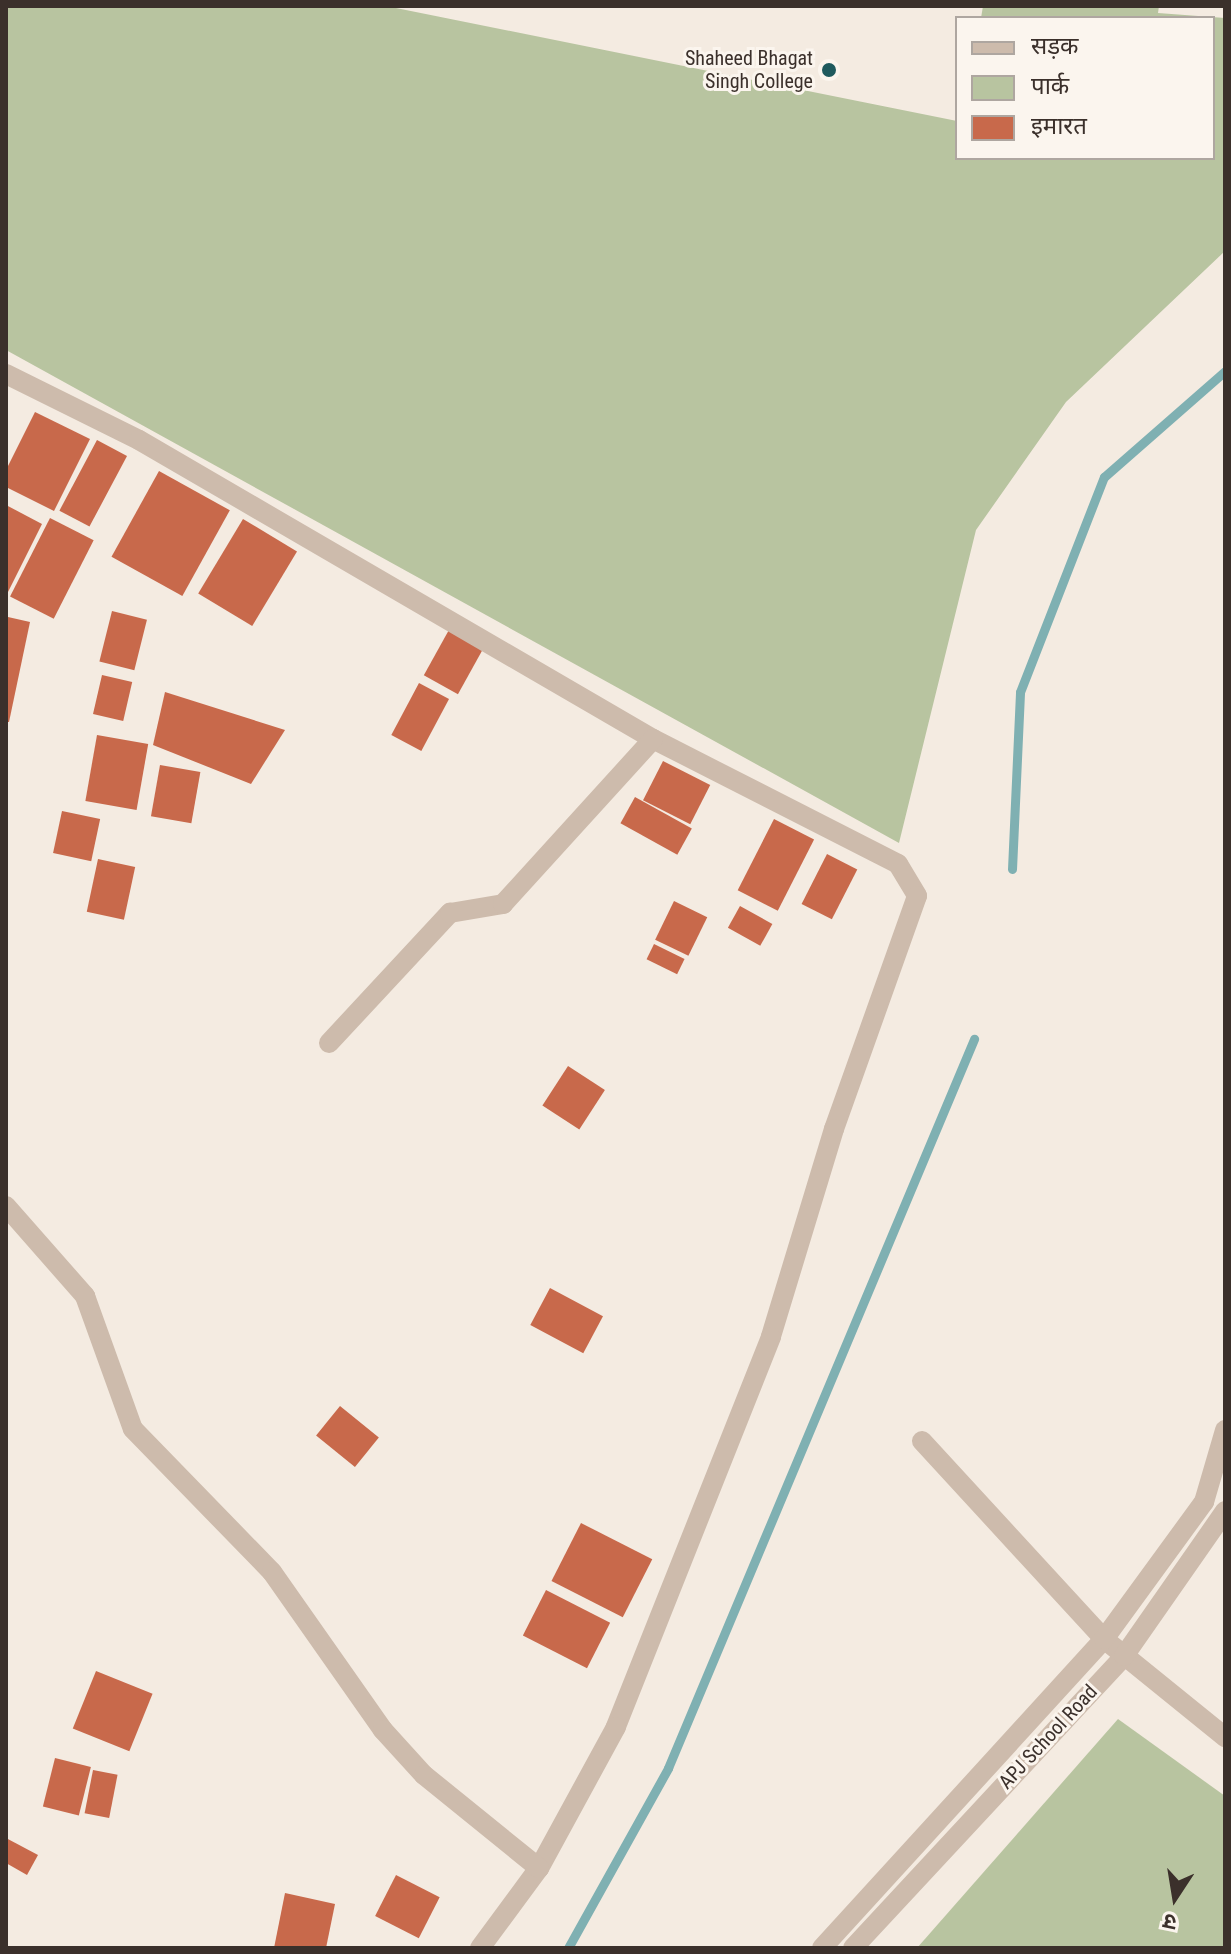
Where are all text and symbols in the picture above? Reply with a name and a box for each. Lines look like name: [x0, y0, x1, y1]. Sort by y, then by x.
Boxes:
legend: [955, 16, 1215, 160]
text: सड़क: [1031, 32, 1079, 60]
place label: Shaheed Bhagat Singh College: [685, 46, 813, 93]
marker: Shaheed Bhagat Singh College: [820, 61, 838, 79]
text: पार्क: [1031, 72, 1069, 100]
text: इमारत: [1031, 112, 1087, 140]
street label: APJ School Road: [994, 1680, 1102, 1794]
north arrow: [1135, 1858, 1215, 1938]
text: उ: [1161, 1908, 1179, 1936]

